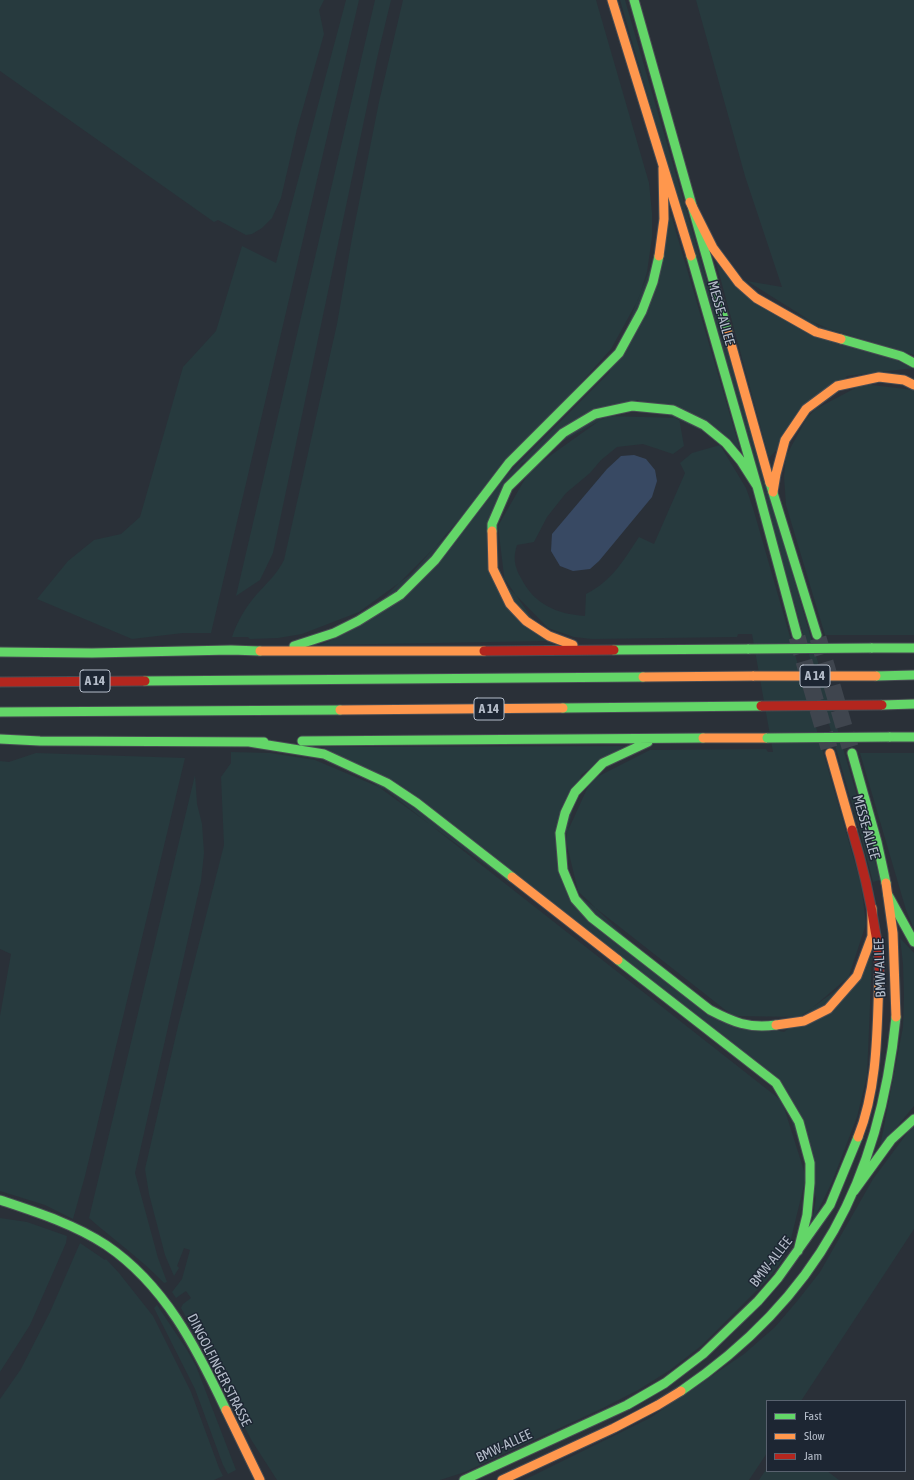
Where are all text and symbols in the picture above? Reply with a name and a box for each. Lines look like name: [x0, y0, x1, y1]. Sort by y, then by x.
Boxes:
street label: MESSE-ALLEE: [704, 279, 738, 347]
road number: A 14: [800, 665, 830, 687]
road number: A 14: [80, 670, 110, 692]
road number: A 14: [474, 698, 504, 720]
street label: MESSE-ALLEE: [849, 793, 883, 861]
street label: BMW-ALLEE: [871, 938, 889, 998]
street label: BMW-ALLEE: [746, 1234, 796, 1290]
street label: DINGOLFINGER STRASSE: [183, 1311, 255, 1429]
legend: [766, 1400, 906, 1472]
text: Fast: [804, 1409, 822, 1423]
street label: BMW-ALLEE: [474, 1426, 534, 1466]
text: Slow: [804, 1429, 825, 1443]
text: Jam: [804, 1449, 822, 1463]

